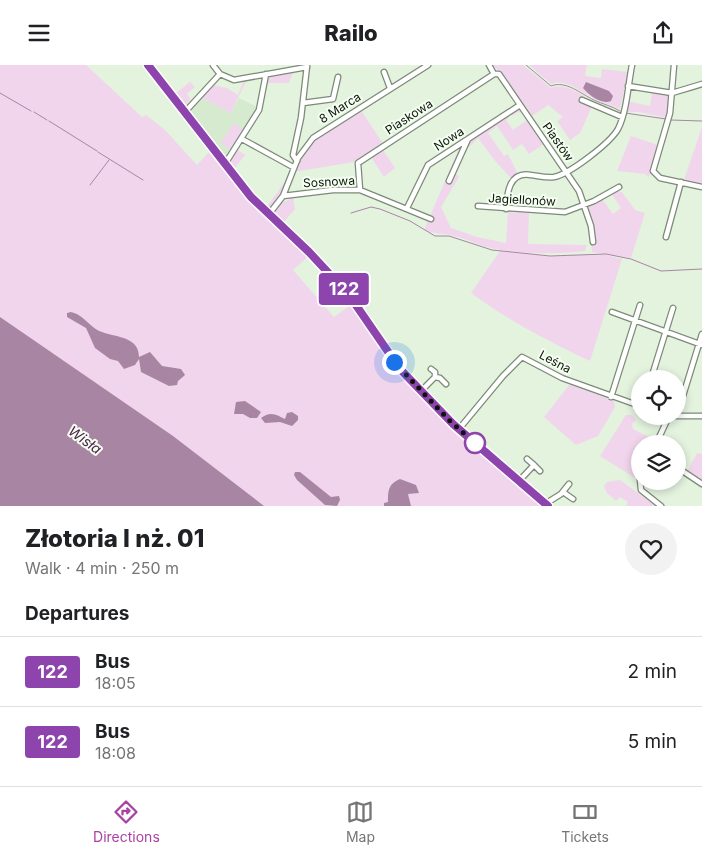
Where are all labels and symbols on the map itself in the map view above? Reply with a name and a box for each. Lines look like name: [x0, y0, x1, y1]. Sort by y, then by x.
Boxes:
street label: 8 Marca: [316, 89, 363, 126]
street label: Piaskowa: [382, 96, 435, 137]
street label: Piastów: [540, 119, 577, 164]
street label: Nowa: [431, 123, 466, 154]
street label: Sosnowa: [303, 173, 355, 190]
street label: Jagiellonów: [488, 190, 556, 209]
line badge: 122: [315, 273, 373, 305]
street label: Leśna: [537, 347, 574, 376]
your location: [382, 350, 407, 375]
water label: Wisła: [66, 422, 105, 457]
unlabelled marker: [464, 432, 486, 454]

